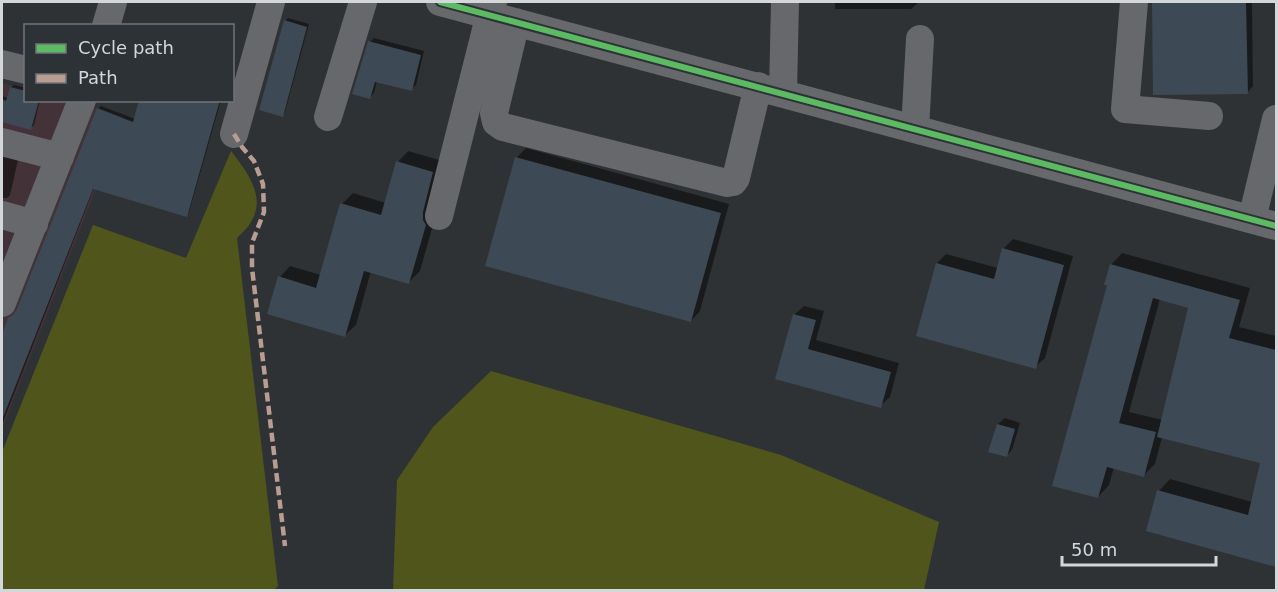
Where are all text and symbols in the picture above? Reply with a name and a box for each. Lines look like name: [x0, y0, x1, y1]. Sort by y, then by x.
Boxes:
legend: [24, 24, 234, 102]
text: Cycle path: [78, 37, 174, 58]
text: Path: [78, 67, 118, 88]
scale bar: [1062, 529, 1216, 567]
text: 50 m: [1071, 539, 1117, 560]

